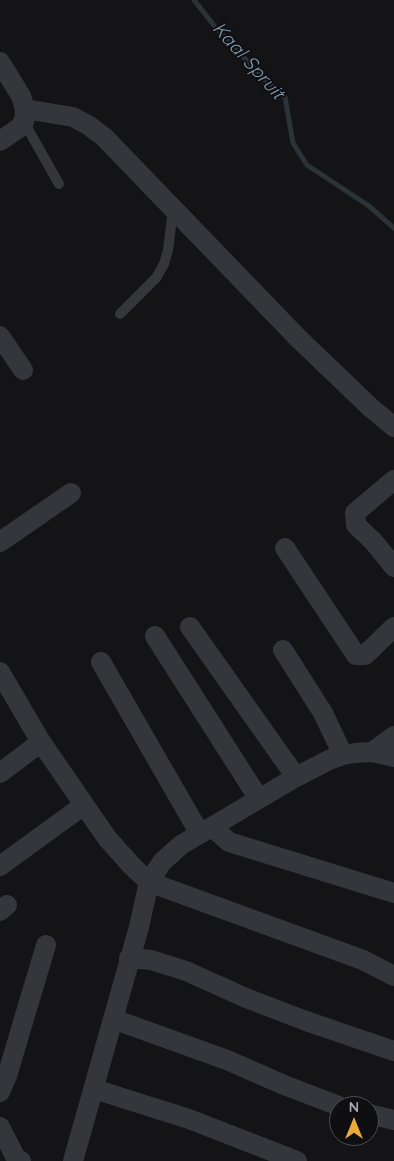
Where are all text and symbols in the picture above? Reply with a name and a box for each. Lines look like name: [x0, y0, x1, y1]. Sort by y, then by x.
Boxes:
water label: Kaal Spruit: [207, 18, 289, 104]
north arrow: [329, 1096, 379, 1146]
text: N: [349, 1098, 359, 1116]

